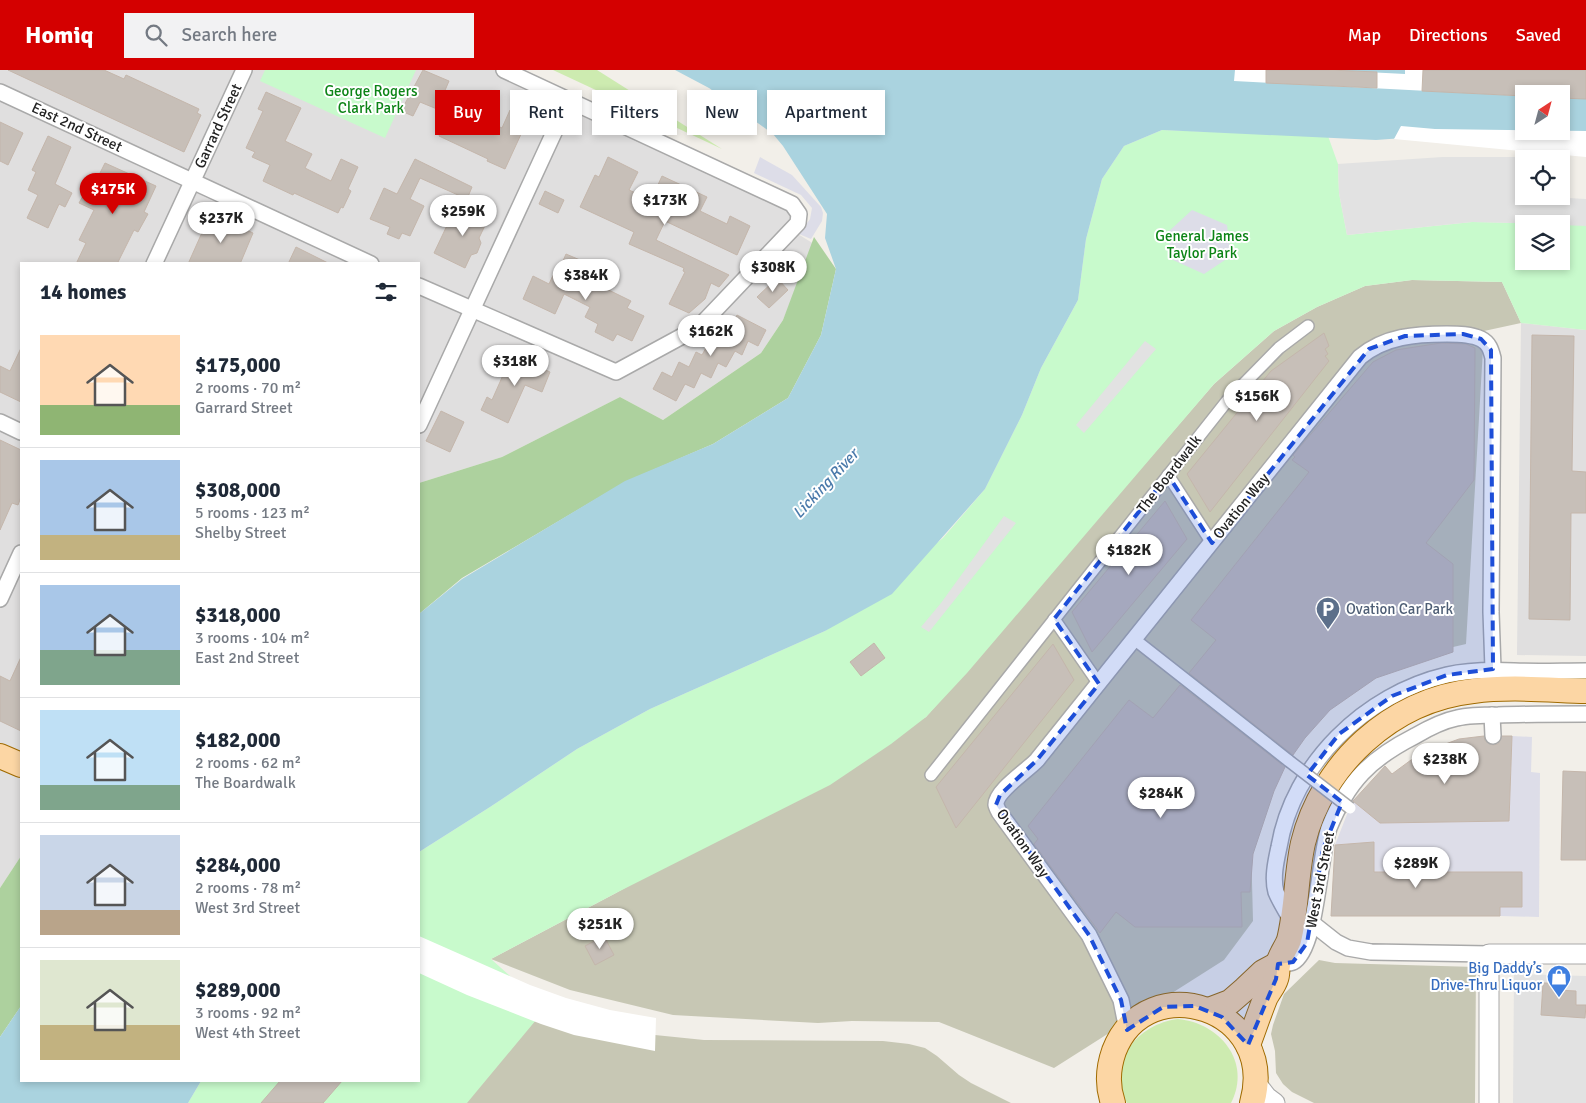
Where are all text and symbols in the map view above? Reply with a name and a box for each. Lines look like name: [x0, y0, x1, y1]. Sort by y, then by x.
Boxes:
search box: [124, 13, 474, 58]
text: Homiq: [25, 20, 94, 50]
icon: search: [142, 21, 170, 49]
text: Search here: [182, 23, 277, 47]
text: Map: [1348, 24, 1381, 46]
text: Directions: [1409, 24, 1488, 46]
text: Saved: [1516, 24, 1561, 46]
street label: Garrard Street: [191, 81, 245, 171]
park label: George Rogers Clark Park: [324, 82, 418, 117]
north arrow: [1515, 85, 1570, 140]
map controls: [1515, 85, 1570, 270]
chip: Buy: [435, 90, 500, 135]
chip: Rent: [510, 90, 582, 135]
chip: Filters: [592, 90, 677, 135]
chip: New: [687, 90, 757, 135]
chip: Apartment: [767, 90, 885, 135]
street label: East 2nd Street: [29, 98, 125, 156]
button: locate: [1515, 150, 1570, 205]
pin: $175K: [78, 172, 148, 215]
text: $175K: [91, 179, 135, 199]
pin: $173K: [630, 184, 700, 226]
text: $173K: [643, 190, 687, 210]
pin: $259K: [428, 194, 498, 237]
text: $259K: [441, 201, 485, 221]
pin: $237K: [186, 202, 256, 244]
text: $237K: [199, 208, 243, 228]
button: layers: [1515, 215, 1570, 270]
park label: General James Taylor Park: [1155, 227, 1249, 262]
pin: $308K: [738, 250, 808, 293]
text: $308K: [751, 257, 795, 277]
pin: $384K: [551, 258, 621, 301]
text: $384K: [564, 265, 608, 285]
icon: filters: [372, 278, 400, 306]
text: 14 homes: [40, 279, 126, 305]
pin: $162K: [676, 314, 746, 357]
text: $162K: [689, 321, 733, 341]
pin: $318K: [480, 344, 550, 387]
text: $318K: [493, 351, 537, 371]
text: $175,000: [195, 352, 281, 378]
icon: home: [80, 355, 140, 415]
text: 2 rooms · 70 m²: [195, 378, 301, 398]
pin: $156K: [1222, 380, 1292, 422]
text: $156K: [1235, 386, 1279, 406]
text: Garrard Street: [195, 398, 293, 418]
street label: The Boardwalk: [1133, 431, 1205, 517]
water label: Licking River: [789, 443, 864, 523]
street label: Ovation Way: [1209, 469, 1273, 543]
text: $308,000: [195, 477, 281, 503]
icon: home: [80, 480, 140, 540]
text: 5 rooms · 123 m²: [195, 503, 310, 523]
text: Shelby Street: [195, 523, 286, 543]
pin: $182K: [1094, 534, 1164, 576]
text: $182K: [1107, 540, 1151, 560]
parking icon: Ovation Car Park: [1315, 596, 1341, 630]
place label: Ovation Car Park: [1346, 600, 1454, 618]
text: $318,000: [195, 602, 281, 628]
icon: home: [80, 605, 140, 665]
text: 3 rooms · 104 m²: [195, 628, 310, 648]
text: East 2nd Street: [195, 648, 299, 668]
text: $182,000: [195, 727, 281, 753]
icon: home: [80, 730, 140, 790]
pin: $238K: [1410, 742, 1480, 785]
text: $238K: [1423, 749, 1467, 769]
text: 2 rooms · 62 m²: [195, 753, 301, 773]
text: The Boardwalk: [195, 773, 296, 793]
pin: $284K: [1126, 776, 1196, 819]
text: $284K: [1139, 783, 1183, 803]
street label: Ovation Way: [993, 805, 1053, 881]
street label: West 3rd Street: [1302, 830, 1338, 930]
pin: $289K: [1381, 846, 1451, 889]
text: $284,000: [195, 852, 281, 878]
text: $289K: [1394, 853, 1438, 873]
icon: home: [80, 855, 140, 915]
text: 2 rooms · 78 m²: [195, 878, 301, 898]
text: West 3rd Street: [195, 898, 300, 918]
pin: $251K: [565, 908, 635, 950]
text: $251K: [578, 914, 622, 934]
place label: Big Daddy’s Drive-Thru Liquor: [1430, 959, 1542, 994]
shop icon: Big Daddy’s Drive-Thru Liquor: [1546, 964, 1572, 998]
text: $289,000: [195, 977, 281, 1003]
icon: home: [80, 980, 140, 1040]
text: 3 rooms · 92 m²: [195, 1003, 301, 1023]
text: West 4th Street: [195, 1023, 300, 1043]

